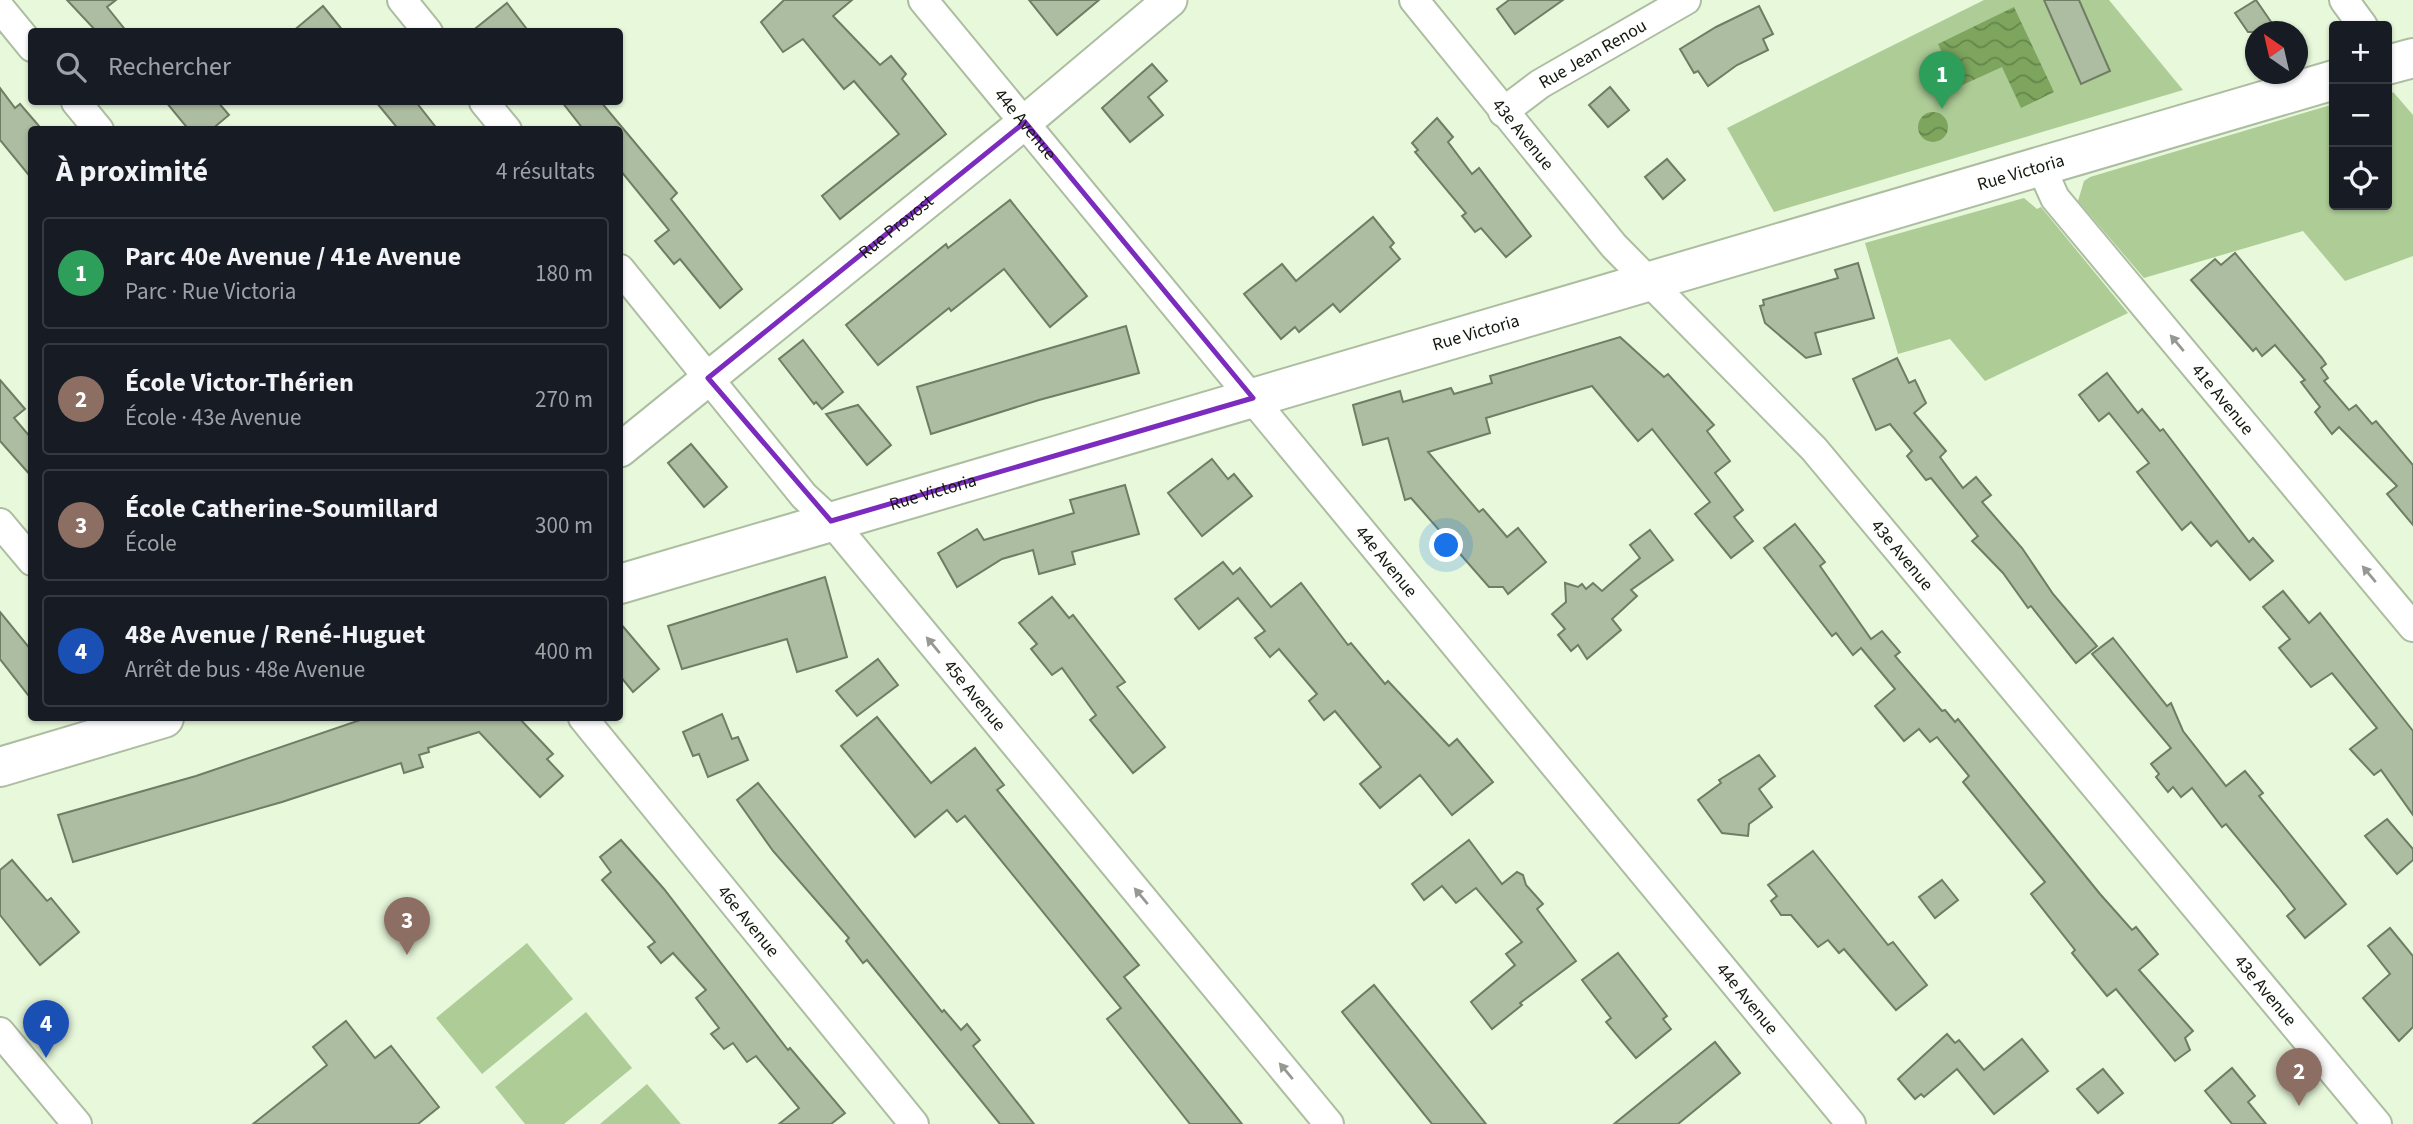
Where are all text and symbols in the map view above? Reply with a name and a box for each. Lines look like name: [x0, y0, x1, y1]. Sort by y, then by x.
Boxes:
street label: Rue Jean Renou: [1534, 13, 1651, 95]
north arrow: [2245, 21, 2308, 84]
map controls: [2329, 21, 2392, 210]
button: +: [2329, 21, 2392, 84]
search box: [28, 28, 623, 105]
icon: search: [52, 48, 90, 86]
text: Rechercher: [108, 48, 231, 85]
pin: 1: [1919, 51, 1965, 109]
street label: 44e Avenue: [988, 83, 1062, 166]
button: −: [2329, 84, 2392, 147]
street label: 43e Avenue: [1486, 93, 1560, 176]
button: locate: [2329, 147, 2392, 210]
street label: Rue Victoria: [1974, 148, 2067, 197]
text: À proximité: [56, 150, 208, 193]
text: 4 résultats: [496, 155, 595, 188]
street label: Rue Provost: [853, 189, 939, 265]
text: Parc 40e Avenue / 41e Avenue: [125, 238, 461, 275]
text: 1: [75, 257, 87, 290]
text: 180 m: [535, 257, 593, 290]
text: Parc · Rue Victoria: [125, 275, 296, 308]
street label: Rue Victoria: [1429, 308, 1522, 357]
one-way arrow: [2169, 335, 2184, 353]
street label: 41e Avenue: [2185, 358, 2260, 441]
text: École Victor-Thérien: [125, 364, 354, 401]
text: 2: [75, 383, 87, 416]
text: 270 m: [535, 383, 593, 416]
text: École · 43e Avenue: [125, 401, 301, 434]
street label: Rue Victoria: [886, 468, 979, 517]
text: École Catherine-Soumillard: [125, 490, 438, 527]
text: 3: [75, 509, 87, 542]
text: 300 m: [535, 509, 593, 542]
street label: 43e Avenue: [1865, 514, 1939, 596]
street label: 44e Avenue: [1349, 521, 1423, 603]
text: École: [125, 527, 177, 560]
your location: [1429, 528, 1463, 562]
one-way arrow: [2362, 566, 2377, 583]
text: 48e Avenue / René-Huguet: [125, 616, 425, 653]
text: 4: [75, 635, 87, 668]
text: 400 m: [535, 635, 593, 668]
one-way arrow: [926, 637, 941, 654]
text: Arrêt de bus · 48e Avenue: [125, 653, 365, 686]
street label: 45e Avenue: [938, 654, 1012, 737]
street label: 46e Avenue: [711, 880, 785, 963]
one-way arrow: [1133, 888, 1148, 906]
pin: 3: [384, 897, 430, 955]
street label: 43e Avenue: [2228, 950, 2302, 1032]
street label: 44e Avenue: [1710, 958, 1784, 1040]
pin: 4: [23, 1000, 69, 1058]
pin: 2: [2276, 1048, 2322, 1106]
one-way arrow: [1278, 1063, 1293, 1081]

